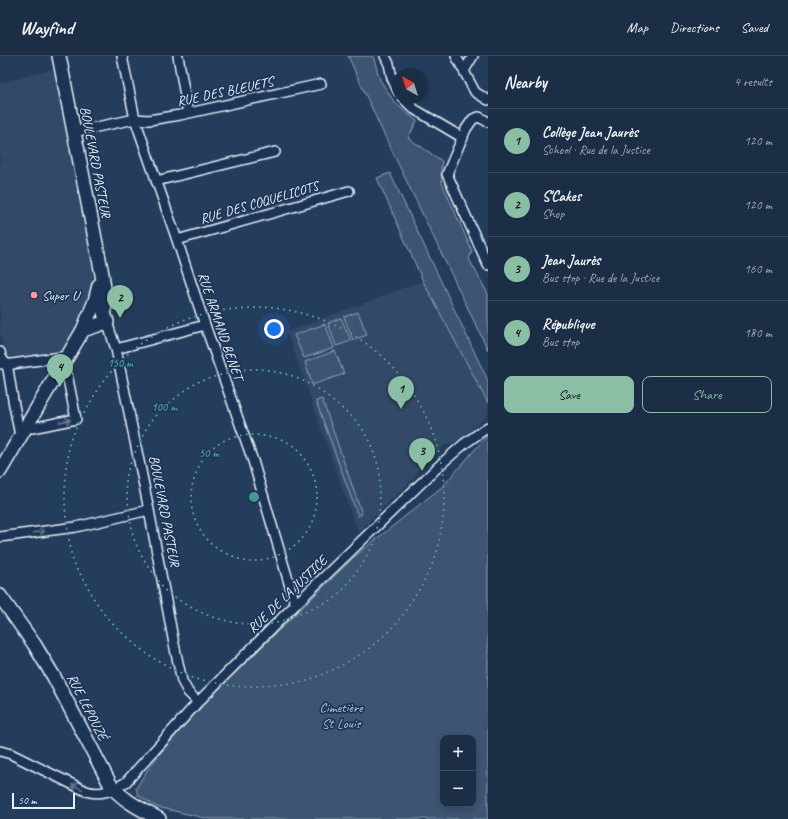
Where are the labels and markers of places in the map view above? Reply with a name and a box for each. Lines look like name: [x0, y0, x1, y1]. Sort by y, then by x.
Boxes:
pin: 2: [107, 285, 133, 318]
place label: Super U: [42, 287, 82, 304]
marker: Super U: [29, 290, 39, 300]
pin: 4: [47, 354, 73, 387]
pin: 1: [388, 376, 414, 409]
pin: 3: [409, 438, 435, 471]
centre of rings: [247, 490, 261, 504]

